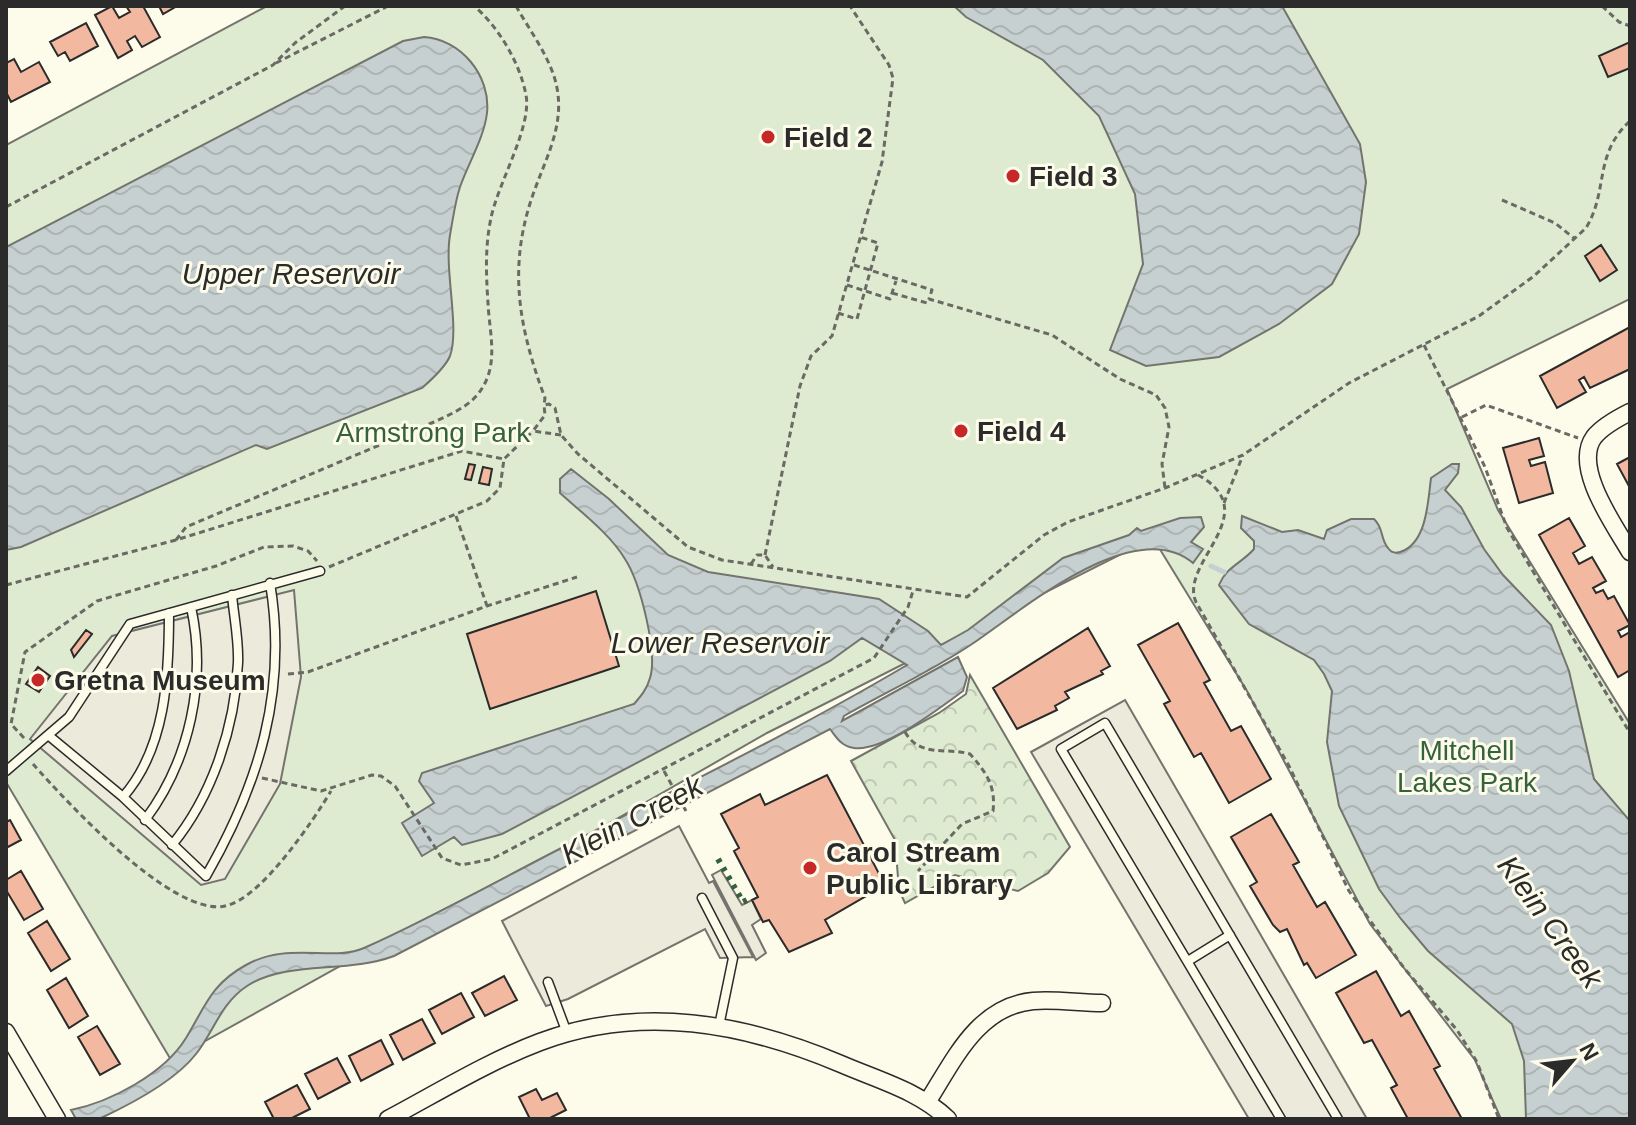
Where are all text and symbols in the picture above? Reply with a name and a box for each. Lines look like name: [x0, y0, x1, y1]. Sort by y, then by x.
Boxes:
place label: Field 2: [784, 122, 873, 153]
marker: Field 2: [759, 128, 777, 146]
place label: Field 3: [1029, 161, 1118, 192]
marker: Field 3: [1004, 167, 1022, 185]
water label: Upper Reservoir: [182, 257, 401, 290]
place label: Field 4: [977, 416, 1066, 447]
park label: Armstrong Park: [336, 417, 531, 448]
marker: Field 4: [952, 422, 970, 440]
water label: Lower Reservoir: [611, 626, 830, 659]
place label: Gretna Museum: [54, 665, 266, 696]
marker: Gretna Museum: [29, 671, 47, 689]
park label: Mitchell Lakes Park: [1397, 735, 1538, 798]
water label: Klein Creek: [556, 768, 710, 871]
place label: Carol Stream Public Library: [826, 837, 1013, 900]
water label: Klein Creek: [1491, 849, 1610, 996]
marker: Carol Stream Public Library: [801, 859, 819, 877]
north arrow: [1532, 1021, 1612, 1101]
text: N: [1574, 1039, 1604, 1065]

